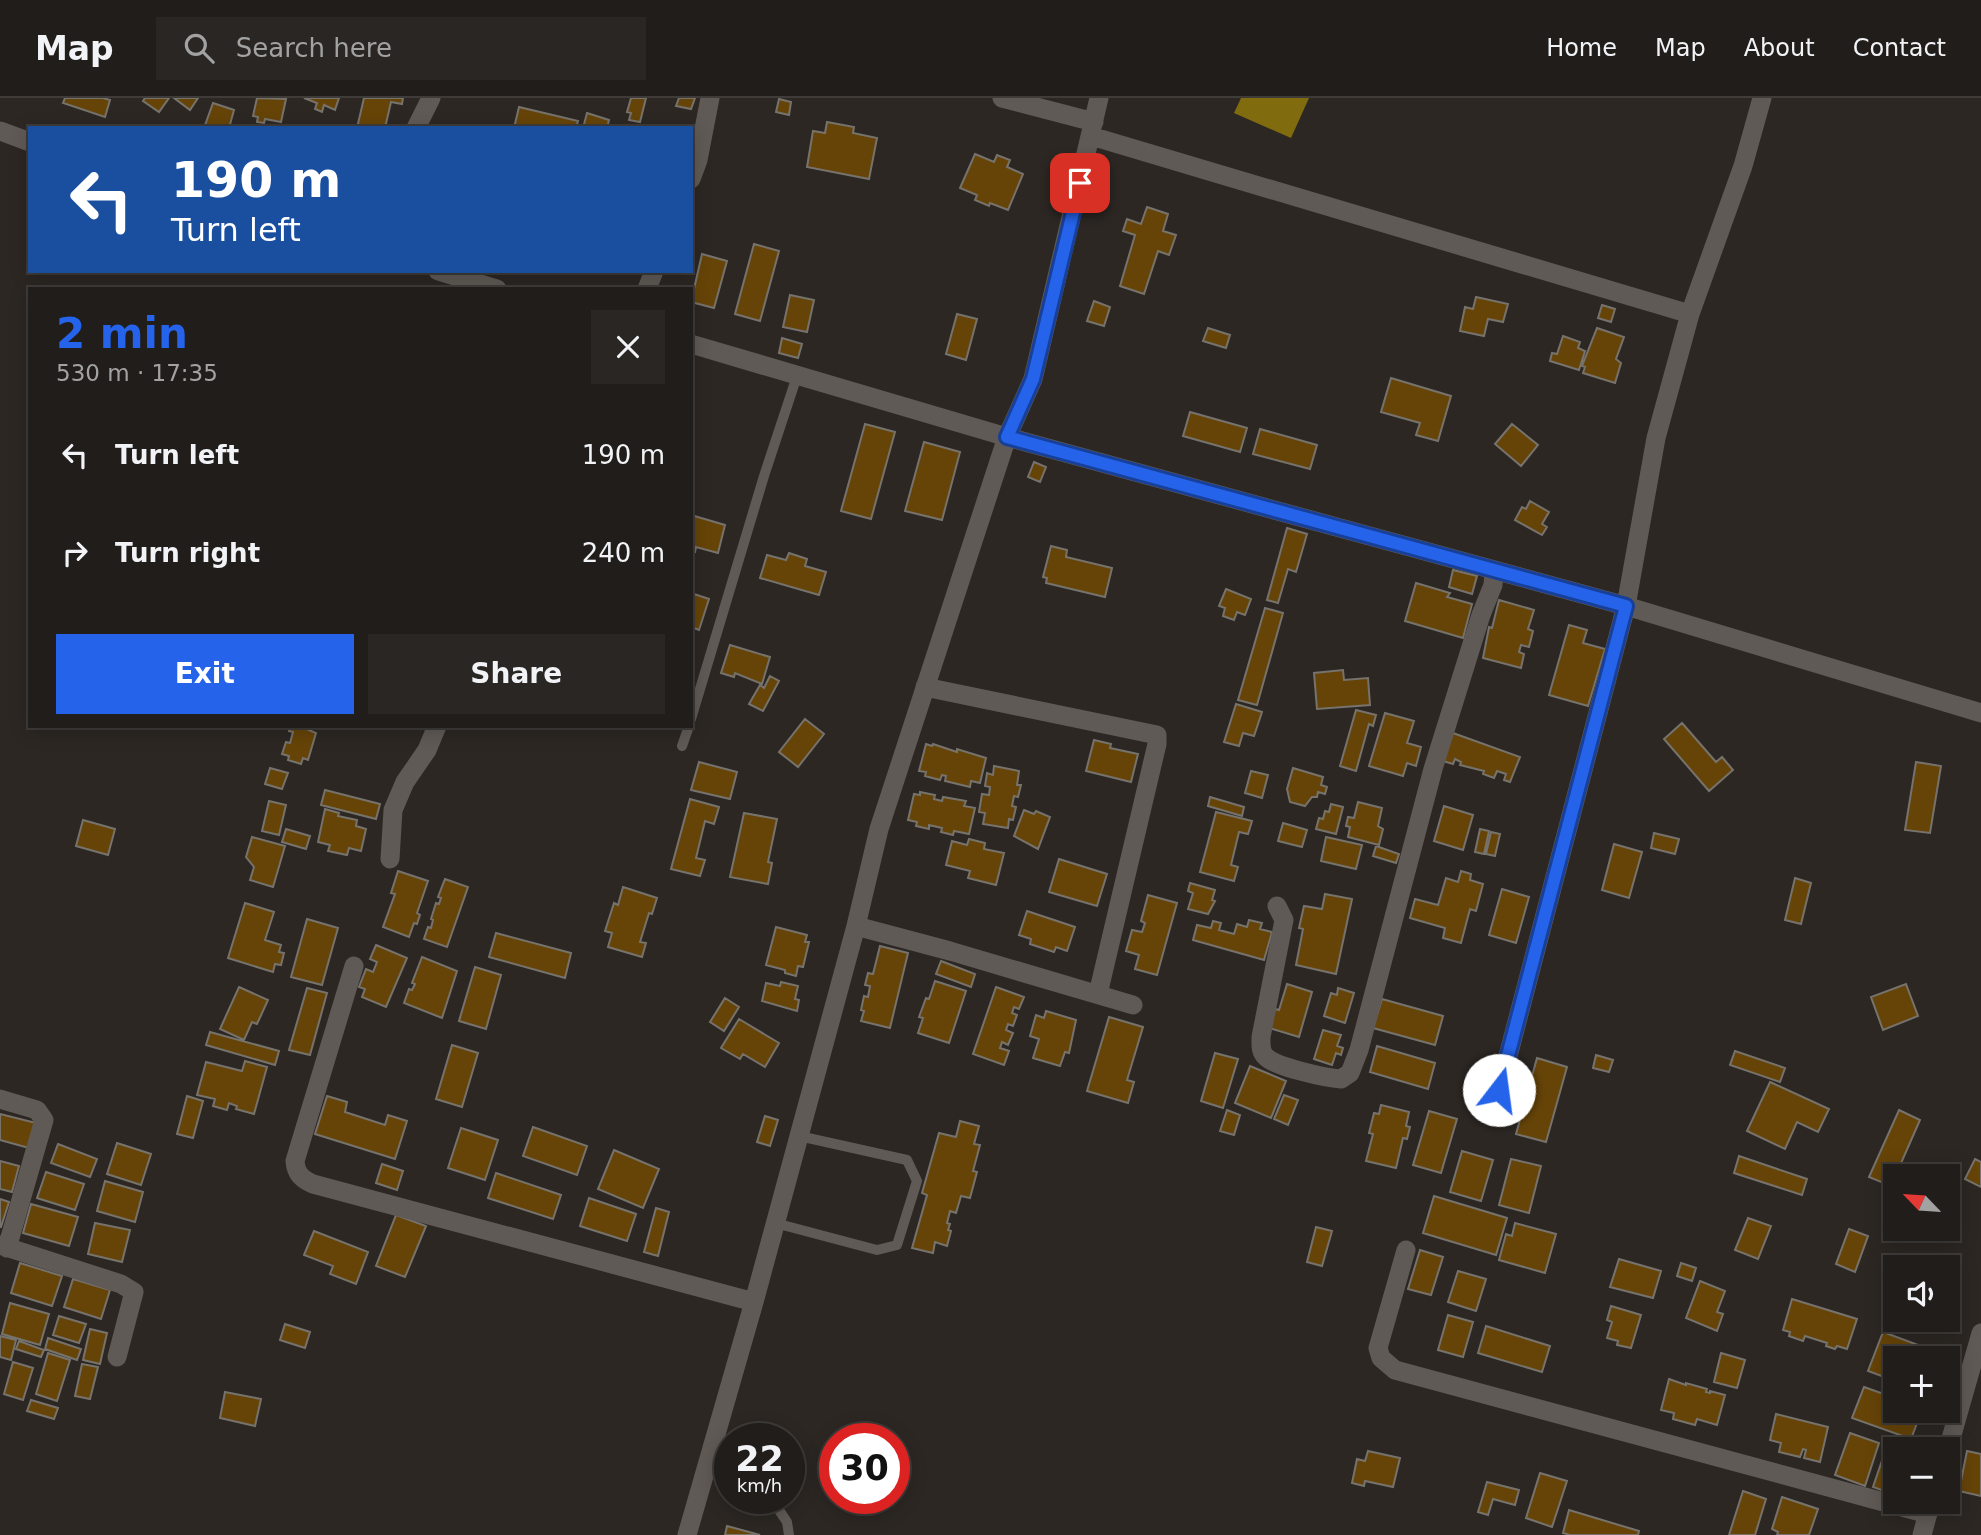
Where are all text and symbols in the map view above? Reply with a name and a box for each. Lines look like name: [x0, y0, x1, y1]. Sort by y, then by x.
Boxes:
search box: [156, 17, 646, 80]
text: Map: [35, 29, 114, 68]
icon: search: [180, 29, 218, 67]
text: Search here: [236, 33, 392, 63]
text: Home: [1546, 34, 1617, 62]
text: Map: [1655, 34, 1706, 62]
text: About: [1744, 34, 1815, 62]
text: Contact: [1853, 34, 1946, 62]
text: 190 m: [171, 152, 341, 209]
pin: [1050, 153, 1110, 213]
icon: left: [56, 154, 147, 245]
icon: arrive: [1061, 164, 1099, 202]
text: Turn left: [171, 211, 301, 249]
text: 2 min: [56, 309, 188, 358]
button: close: [591, 310, 665, 384]
text: 530 m · 17:35: [56, 360, 218, 386]
icon: left: [56, 436, 94, 474]
text: Turn left: [115, 440, 239, 470]
text: 190 m: [582, 440, 665, 470]
icon: right: [56, 534, 94, 572]
text: Turn right: [115, 538, 260, 568]
text: 240 m: [582, 538, 665, 568]
button: Exit: [56, 634, 354, 714]
button: Share: [368, 634, 665, 714]
position arrow: [1462, 1053, 1536, 1127]
north arrow: [1883, 1164, 1960, 1241]
map controls: [1883, 1164, 1960, 1514]
button: sound: [1883, 1255, 1960, 1332]
button: +: [1883, 1346, 1960, 1423]
speed limit sign: 30: [819, 1423, 910, 1514]
button: −: [1883, 1437, 1960, 1514]
text: 22: [735, 1439, 784, 1479]
text: km/h: [737, 1475, 782, 1496]

